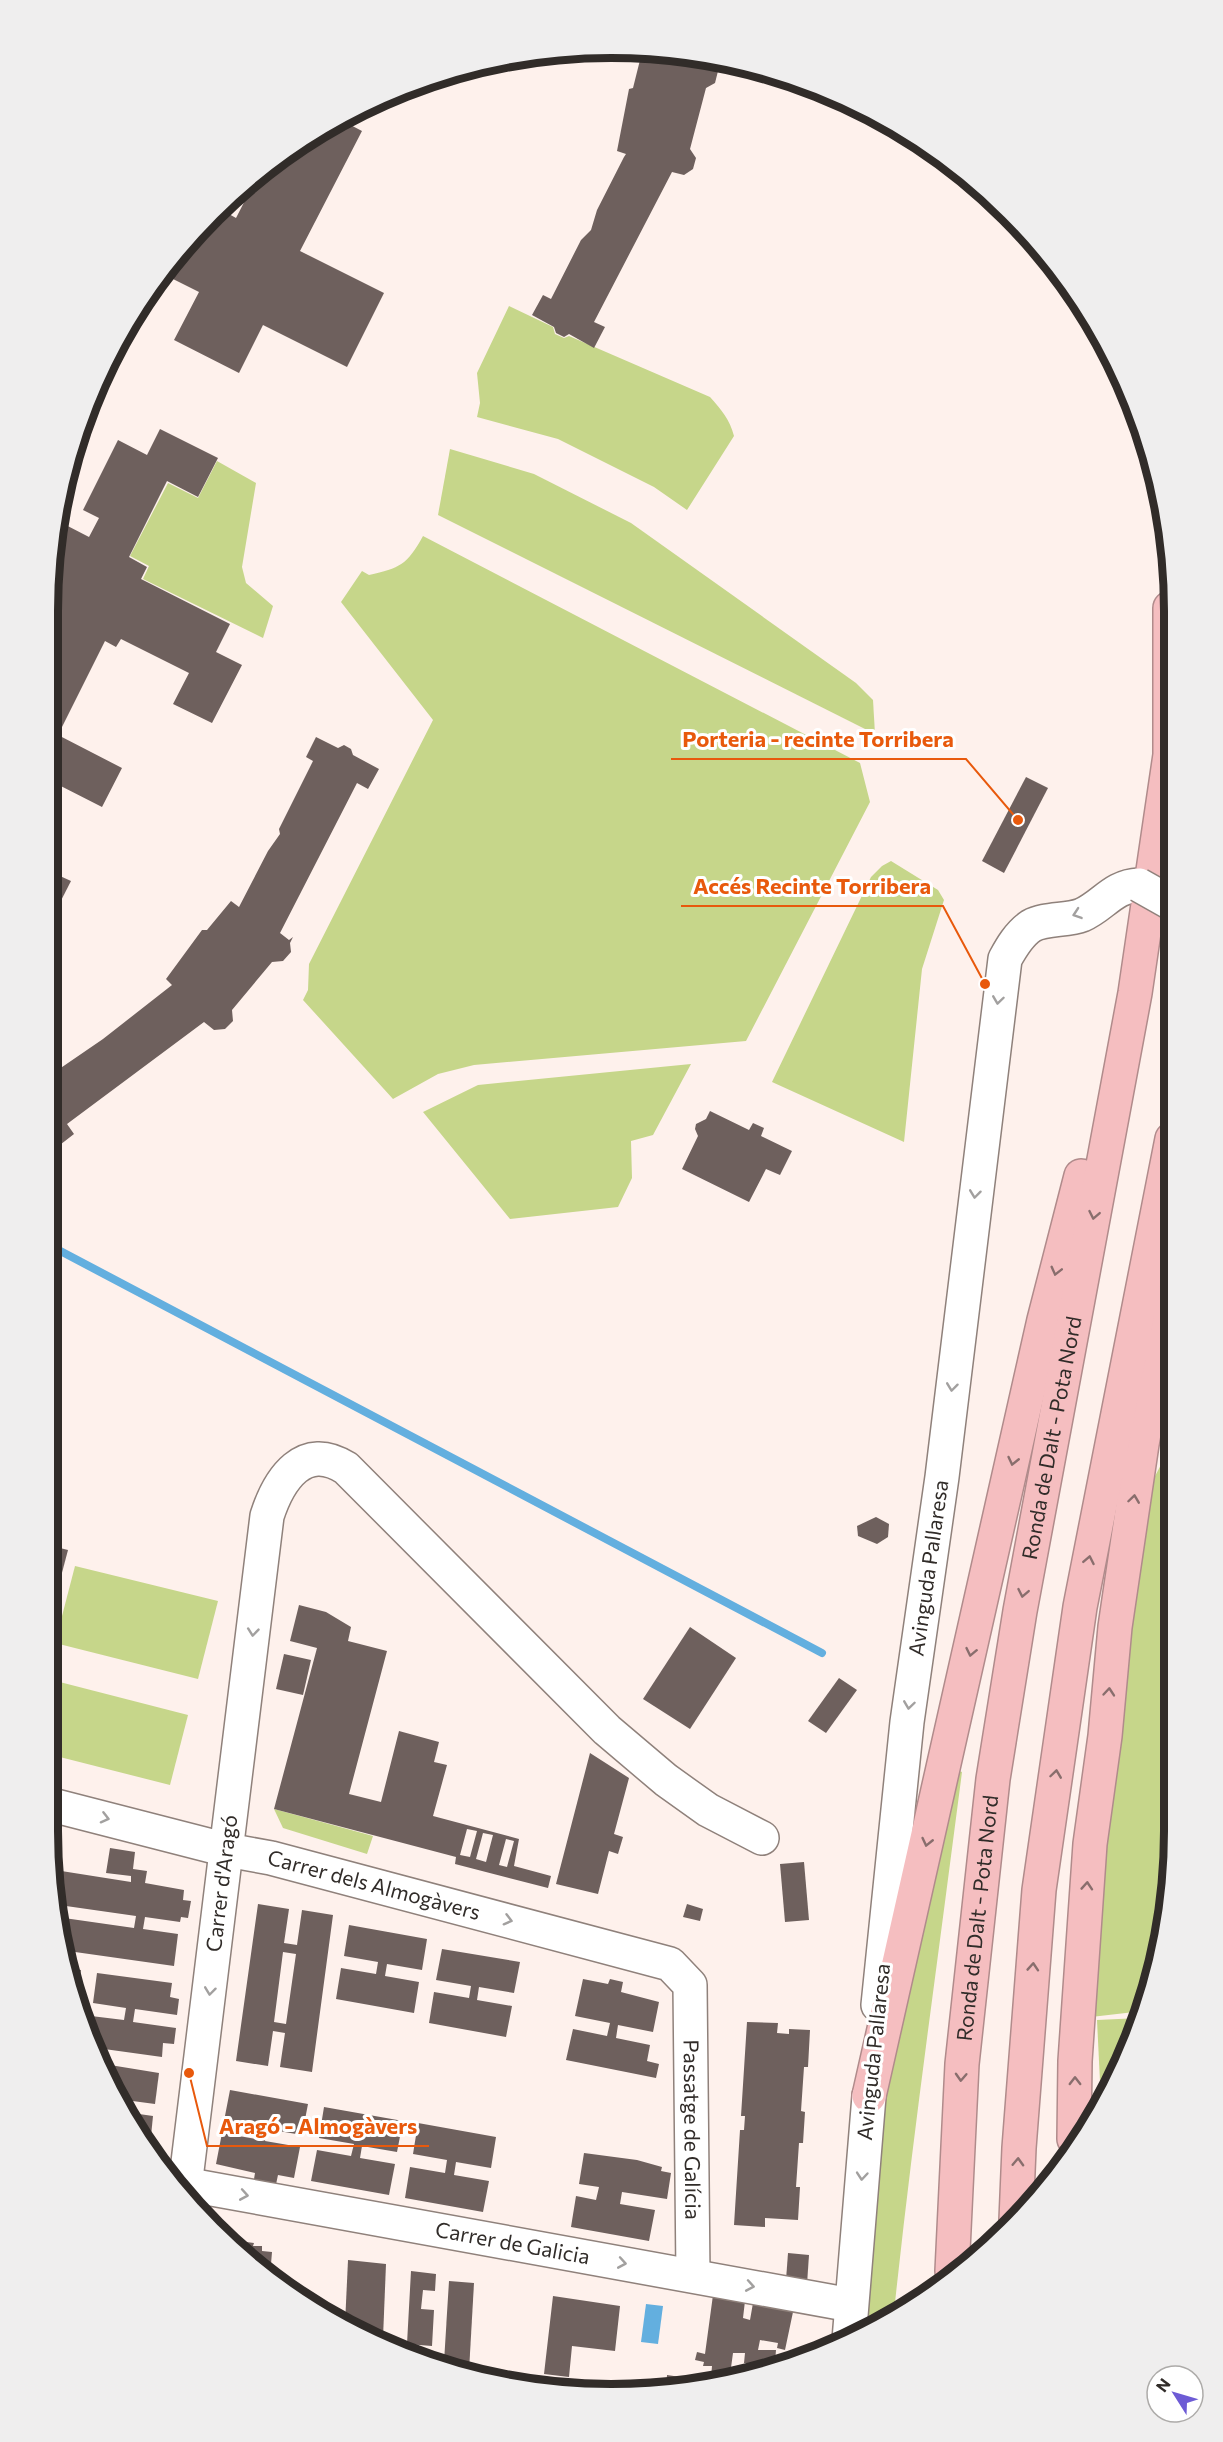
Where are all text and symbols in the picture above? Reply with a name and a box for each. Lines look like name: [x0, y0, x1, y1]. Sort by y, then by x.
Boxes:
callout: Porteria - recinte Torribera: [671, 719, 966, 759]
text: Porteria - recinte Torribera: [682, 725, 954, 752]
callout: Accés Recinte Torribera: [681, 866, 943, 906]
text: Accés Recinte Torribera: [693, 872, 931, 899]
one-way arrow: [1073, 907, 1083, 920]
one-way arrow: [993, 995, 1005, 1005]
one-way arrow: [969, 1189, 982, 1198]
one-way arrow: [1088, 1210, 1101, 1220]
one-way arrow: [1051, 1266, 1064, 1276]
street label: Ronda de Dalt - Pota Nord: [1016, 1314, 1086, 1562]
one-way arrow: [947, 1383, 959, 1392]
one-way arrow: [1007, 1456, 1020, 1466]
street label: Avinguda Pallaresa: [903, 1478, 952, 1658]
one-way arrow: [1127, 1494, 1139, 1504]
one-way arrow: [1082, 1556, 1095, 1566]
one-way arrow: [1017, 1587, 1030, 1597]
one-way arrow: [247, 1627, 260, 1636]
one-way arrow: [965, 1647, 978, 1657]
one-way arrow: [1102, 1688, 1115, 1697]
one-way arrow: [904, 1701, 916, 1710]
one-way arrow: [1049, 1769, 1061, 1778]
street label: Ronda de Dalt - Pota Nord: [951, 1794, 1002, 2042]
one-way arrow: [100, 1811, 110, 1824]
street label: Carrer d'Aragó: [200, 1813, 241, 1953]
one-way arrow: [921, 1837, 934, 1847]
street label: Carrer dels Almogàvers: [265, 1844, 483, 1924]
one-way arrow: [1081, 1882, 1094, 1891]
one-way arrow: [503, 1913, 513, 1926]
street label: Avinguda Pallaresa: [851, 1962, 894, 2141]
one-way arrow: [1026, 1963, 1039, 1972]
one-way arrow: [204, 1987, 217, 1996]
street label: Passatge de Galícia: [680, 2039, 706, 2220]
one-way arrow: [955, 2073, 968, 2082]
one-way arrow: [1068, 2076, 1081, 2085]
callout: Aragó - Almogàvers: [207, 2106, 429, 2146]
text: Aragó - Almogàvers: [219, 2112, 417, 2139]
one-way arrow: [1012, 2157, 1024, 2166]
one-way arrow: [856, 2171, 869, 2180]
one-way arrow: [238, 2188, 248, 2201]
street label: Carrer de Galicia: [434, 2216, 592, 2268]
one-way arrow: [616, 2256, 626, 2269]
one-way arrow: [745, 2279, 755, 2292]
north arrow: [1145, 2364, 1205, 2424]
text: N: [1151, 2374, 1174, 2395]

